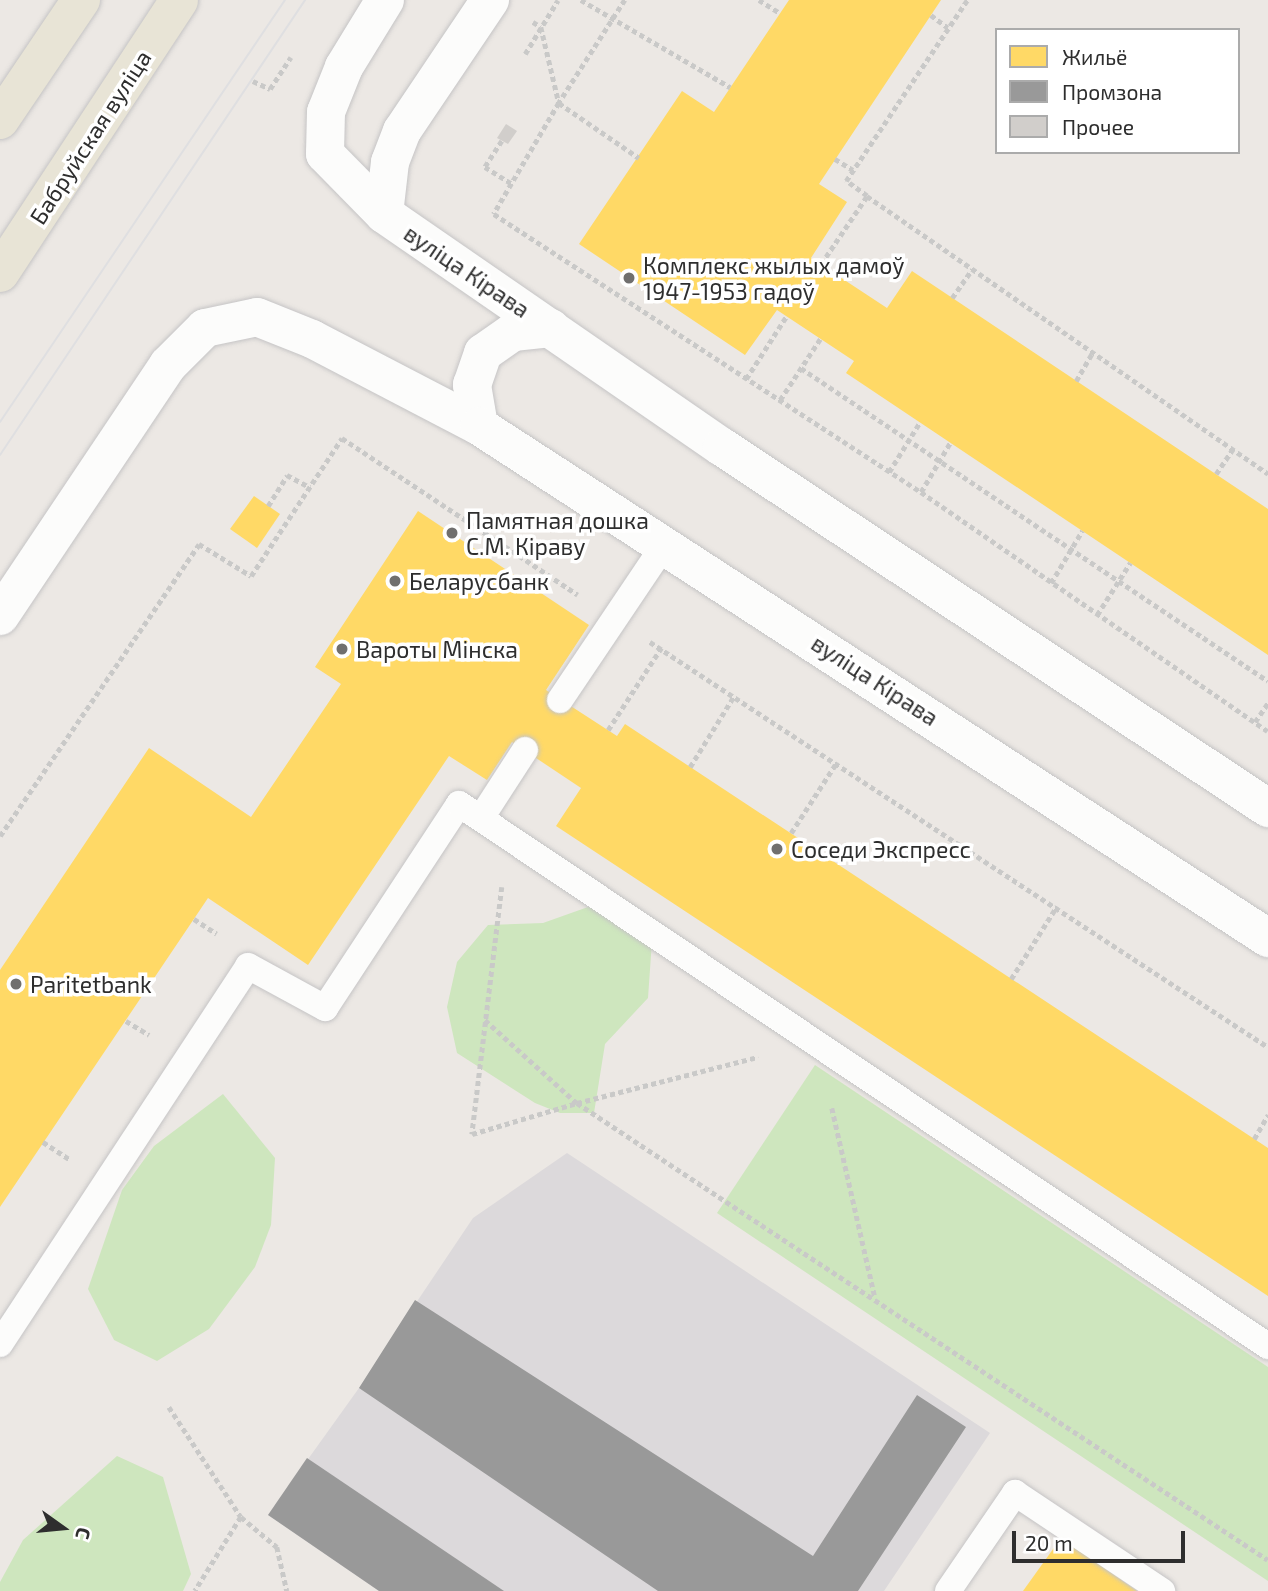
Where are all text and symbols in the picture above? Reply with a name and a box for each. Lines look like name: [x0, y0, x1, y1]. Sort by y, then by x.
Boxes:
legend: [995, 28, 1240, 154]
text: Жильё: [1062, 44, 1127, 69]
street label: Бабруйская вуліца: [23, 45, 157, 229]
text: Промзона: [1062, 79, 1162, 104]
text: Прочее: [1062, 114, 1134, 139]
street label: вуліца Кірава: [399, 219, 535, 323]
place label: Комплекс жылых дамоў 1947-1953 гадоў: [643, 251, 904, 305]
marker: Комплекс жылых дамоў 1947-1953 гадоў: [621, 270, 637, 286]
place label: Памятная дошка С.М. Кіраву: [466, 506, 649, 560]
marker: Памятная дошка С.М. Кіраву: [444, 525, 460, 541]
place label: Беларусбанк: [409, 567, 549, 595]
marker: Беларусбанк: [387, 573, 403, 589]
street label: вуліца Кірава: [807, 629, 943, 731]
place label: Вароты Мінска: [356, 635, 518, 663]
marker: Вароты Мінска: [334, 641, 350, 657]
place label: Соседи Экспресс: [791, 835, 971, 863]
marker: Соседи Экспресс: [769, 841, 785, 857]
place label: Paritetbank: [30, 970, 152, 998]
marker: Paritetbank: [8, 976, 24, 992]
north arrow: [28, 1493, 98, 1563]
scale bar: [1016, 1518, 1189, 1562]
text: С: [71, 1525, 96, 1542]
text: 20 m: [1025, 1530, 1073, 1555]

